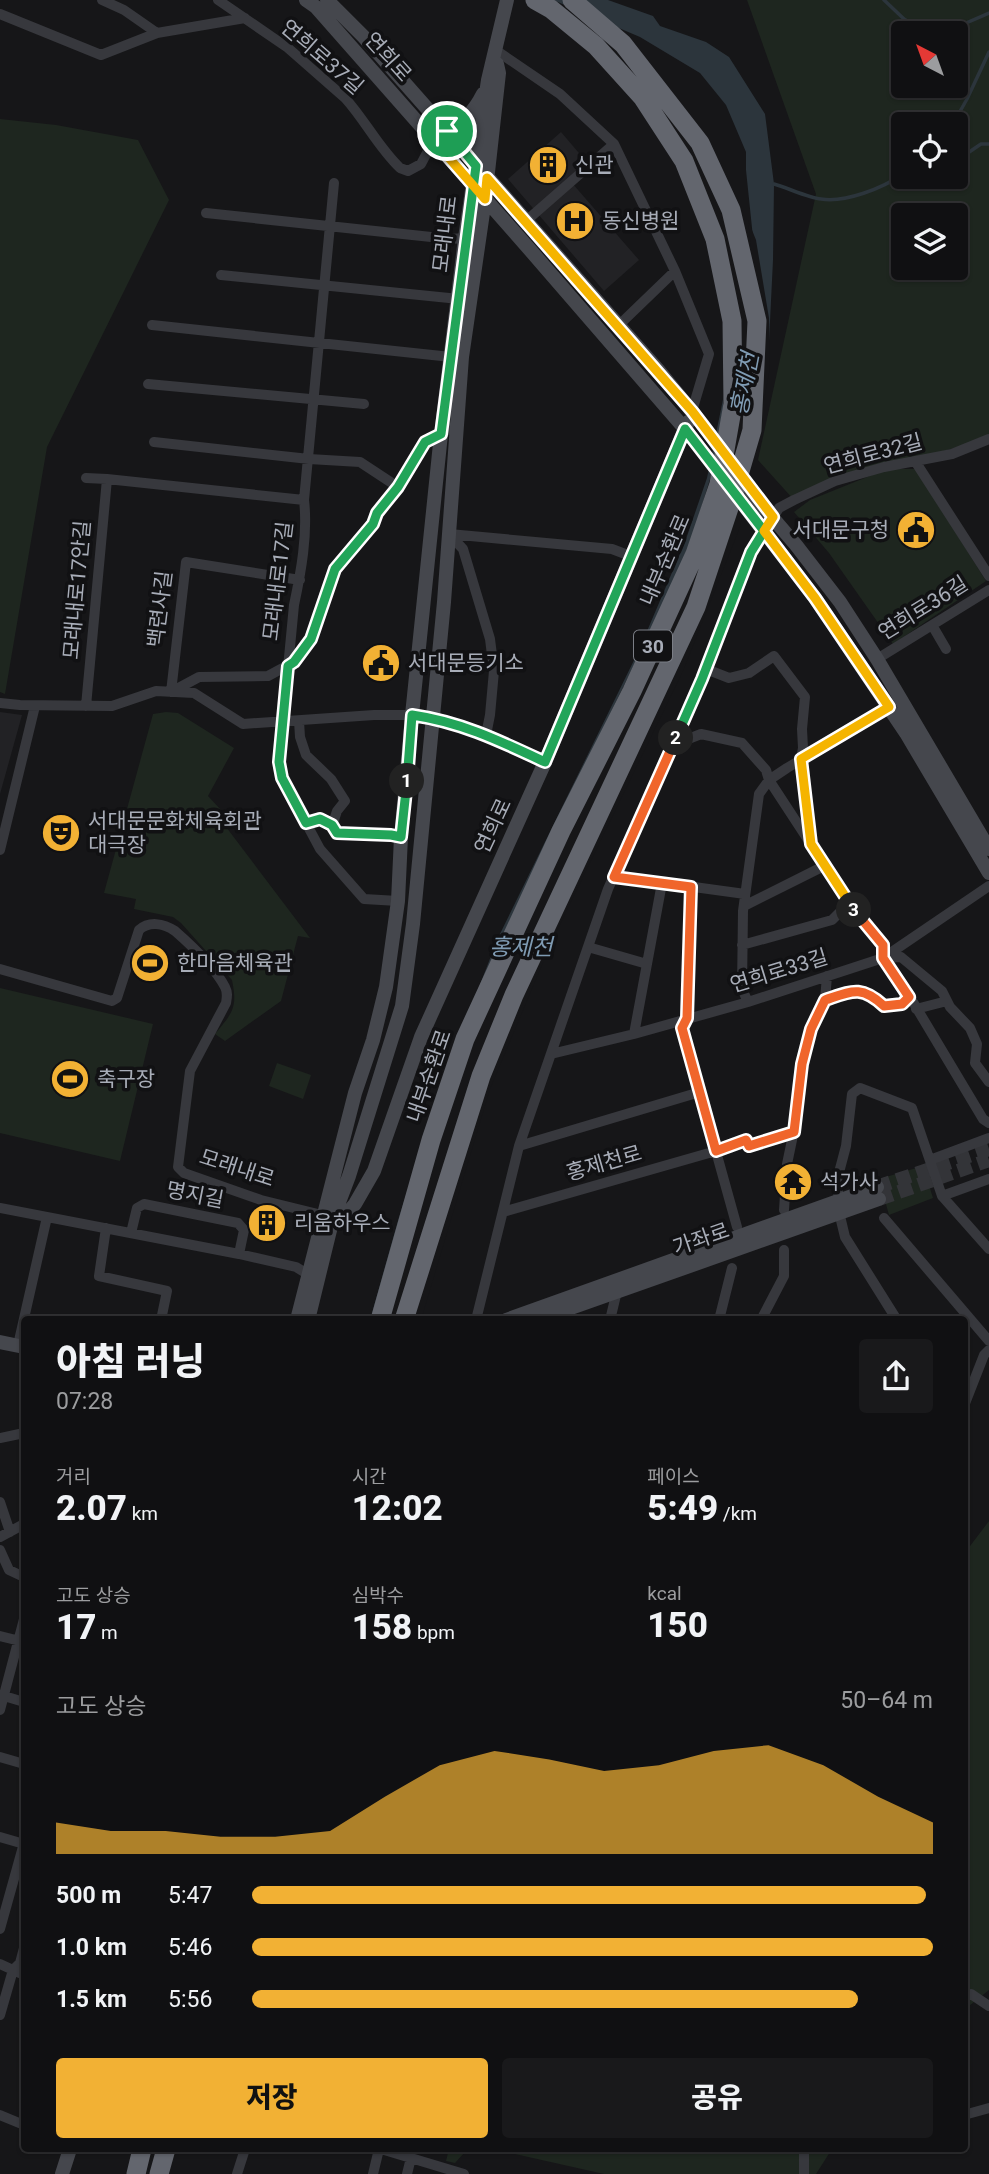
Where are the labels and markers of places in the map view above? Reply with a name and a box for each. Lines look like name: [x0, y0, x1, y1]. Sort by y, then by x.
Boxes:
pin: [417, 101, 477, 161]
building icon: 신관: [527, 144, 569, 186]
place label: 신관: [575, 153, 614, 177]
hospital icon: 동신병원: [554, 200, 596, 242]
place label: 동신병원: [602, 209, 679, 233]
public building icon: 서대문구청: [895, 509, 937, 551]
place label: 서대문구청: [792, 518, 889, 542]
public building icon: 서대문등기소: [360, 642, 402, 684]
place label: 서대문등기소: [408, 651, 524, 675]
pin: 2: [658, 720, 694, 756]
pin: 1: [390, 764, 424, 798]
place label: 서대문문화체육회관 대극장: [88, 809, 262, 857]
theatre icon: 서대문문화체육회관 대극장: [40, 812, 82, 854]
pin: 3: [836, 892, 872, 928]
sports icon: 한마음체육관: [129, 942, 171, 984]
place label: 한마음체육관: [177, 951, 293, 975]
sports icon: 축구장: [49, 1058, 91, 1100]
place label: 축구장: [97, 1067, 155, 1091]
temple icon: 석가사: [772, 1161, 814, 1203]
place label: 석가사: [820, 1170, 878, 1194]
building icon: 리움하우스: [246, 1202, 288, 1244]
place label: 리움하우스: [294, 1211, 391, 1235]

